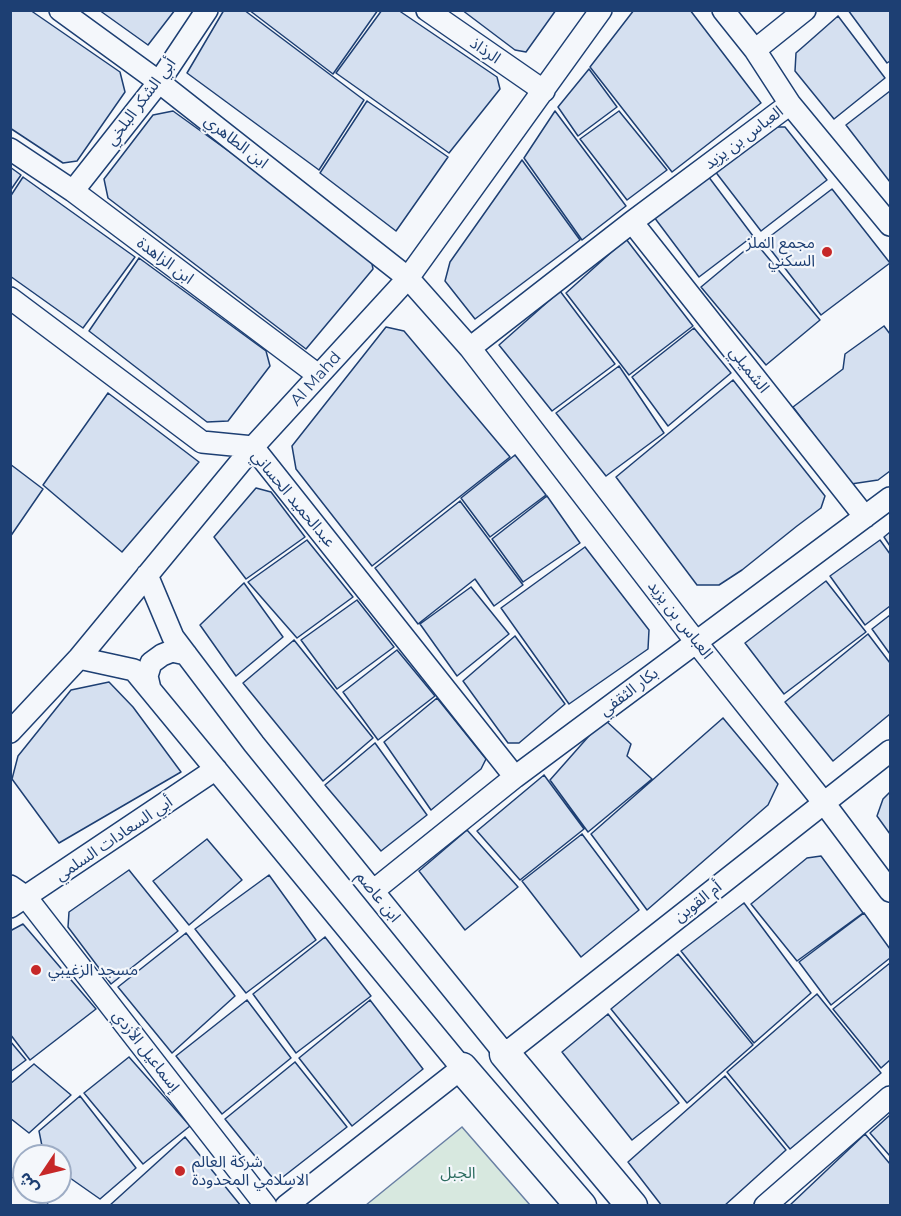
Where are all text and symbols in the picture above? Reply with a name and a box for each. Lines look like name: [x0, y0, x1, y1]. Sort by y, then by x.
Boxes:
street label: الرذاذ: [466, 34, 504, 68]
street label: أبي الشكر البلخي: [102, 55, 180, 149]
street label: العباس بن يزيد: [701, 102, 787, 174]
street label: ابن الطاهري: [200, 111, 272, 173]
place label: مجمع الملز السكني: [746, 233, 815, 271]
street label: ابن الزاهدة: [133, 234, 197, 288]
marker: مجمع الملز السكني: [820, 245, 834, 259]
street label: الشميلي: [725, 343, 773, 397]
street label: Al Mahd: [287, 348, 345, 410]
street label: عبدالحميد الحساني: [247, 447, 339, 551]
street label: العباس بن يزيد: [643, 577, 717, 663]
street label: بكار الثقفي: [596, 664, 662, 720]
street label: أبي السعادات السلمي: [52, 793, 176, 885]
street label: ابن عاصم: [352, 868, 404, 926]
street label: أم القوين: [670, 877, 726, 927]
place label: مسجد الزغيبي: [48, 960, 138, 980]
marker: مسجد الزغيبي: [29, 963, 43, 977]
street label: إسماعيل الأزدي: [108, 1006, 184, 1096]
north arrow: [12, 1144, 72, 1204]
place label: شركة العالم الاسلامي المحدودة: [192, 1152, 309, 1190]
park label: الجبل: [440, 1163, 476, 1183]
marker: شركة العالم الاسلامي المحدودة: [173, 1164, 187, 1178]
text: ش: [14, 1169, 43, 1198]

